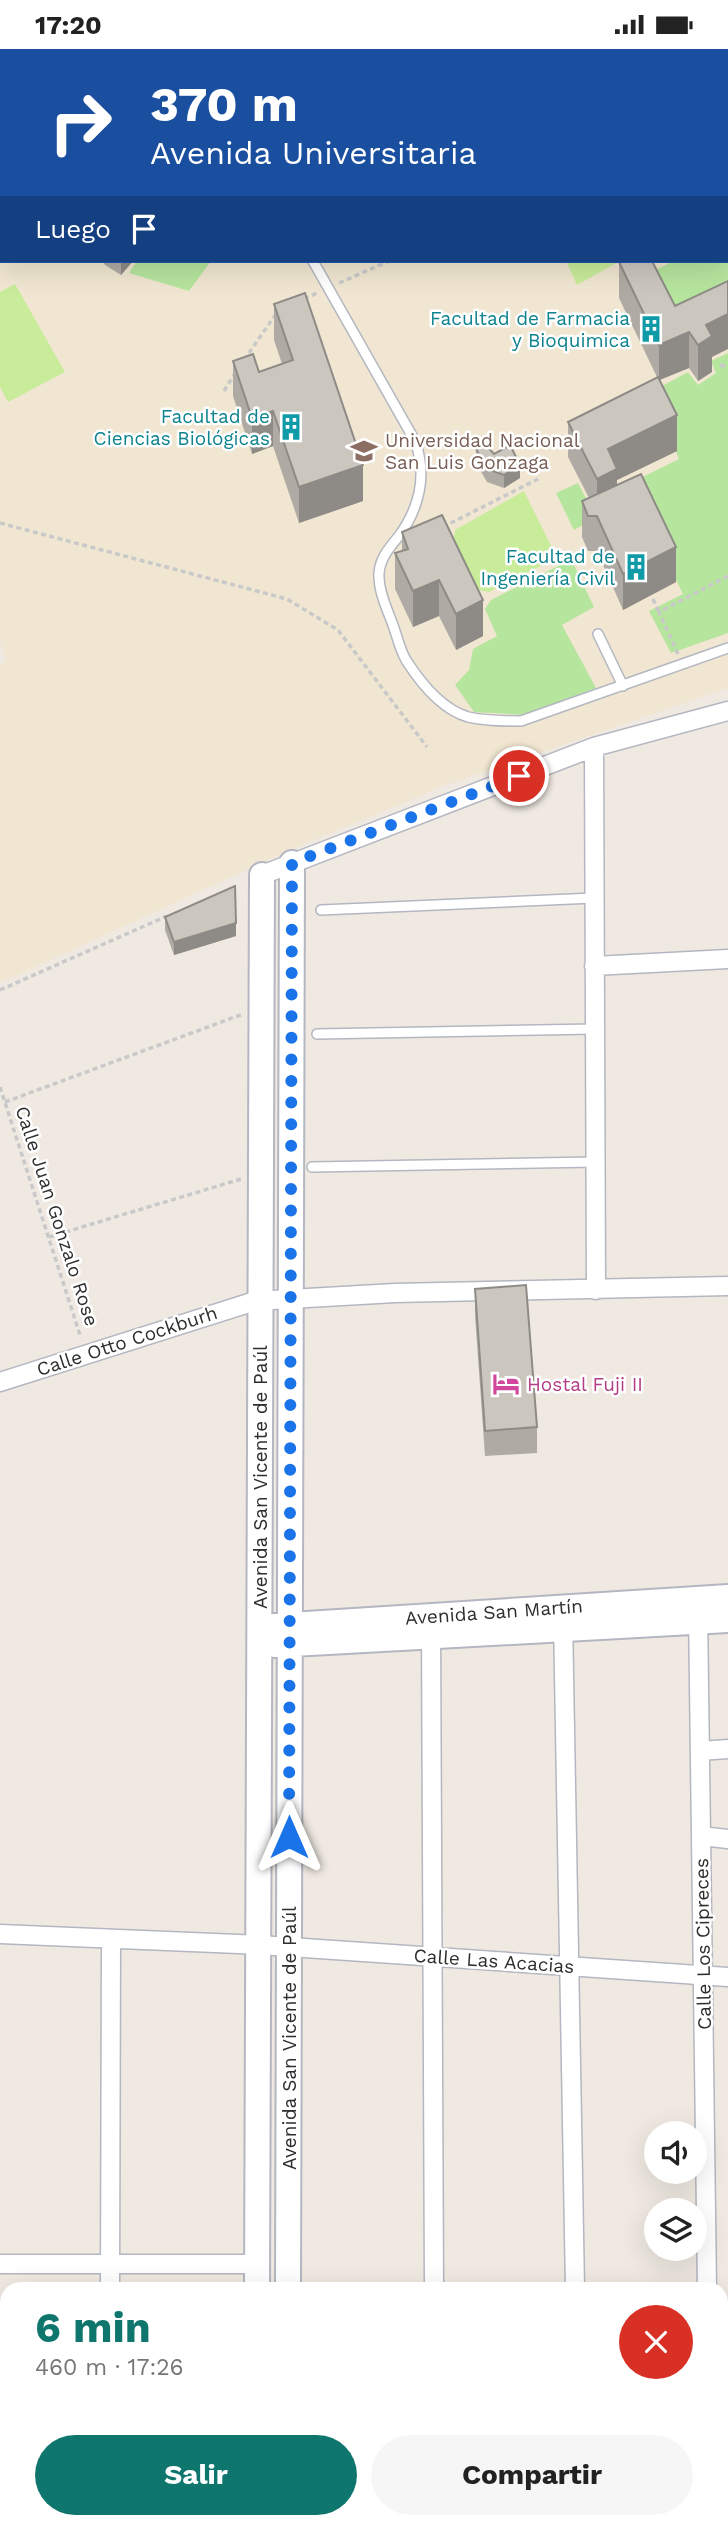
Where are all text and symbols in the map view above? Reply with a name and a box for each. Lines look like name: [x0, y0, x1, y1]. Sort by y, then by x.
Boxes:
text: 17:20: [35, 10, 102, 40]
text: 370 m: [150, 75, 298, 133]
icon: right: [35, 77, 126, 168]
text: Avenida Universitaria: [150, 134, 477, 172]
icon: arrive: [125, 210, 163, 248]
text: Luego: [35, 214, 111, 244]
place label: Facultad de Farmacia y Bioquimica: [430, 307, 630, 352]
building icon: Facultad de Farmacia y Bioquimica: [636, 314, 666, 344]
place label: Facultad de Ciencias Biológicas: [94, 405, 270, 450]
building icon: Facultad de Ciencias Biológicas: [276, 412, 306, 442]
place label: Universidad Nacional San Luis Gonzaga: [385, 429, 580, 474]
school or university icon: Universidad Nacional San Luis Gonzaga: [349, 436, 379, 466]
place label: Facultad de Ingeniería Civil: [480, 545, 615, 590]
building icon: Facultad de Ingeniería Civil: [621, 552, 651, 582]
pin: [489, 746, 549, 806]
icon: arrive: [500, 757, 538, 795]
street label: Calle Juan Gonzalo Rose: [11, 1103, 103, 1329]
street label: Calle Otto Cockburh: [34, 1301, 220, 1381]
street label: Avenida San Vicente de Paúl: [249, 1345, 272, 1609]
hotel icon: Hostal Fuji II: [491, 1369, 521, 1399]
place label: Hostal Fuji II: [527, 1373, 643, 1396]
street label: Avenida San Martín: [404, 1594, 584, 1630]
position arrow: [252, 1800, 326, 1874]
street label: Calle Los Cipreces: [690, 1858, 716, 2030]
street label: Avenida San Vicente de Paúl: [278, 1906, 301, 2170]
street label: Calle Las Acacias: [413, 1944, 575, 1978]
map controls: [644, 2121, 707, 2261]
button: sound: [644, 2121, 707, 2184]
button: layers: [644, 2198, 707, 2261]
text: 6 min: [35, 2303, 151, 2352]
button: close: [619, 2305, 693, 2379]
text: 460 m · 17:26: [35, 2354, 184, 2381]
button: Salir: [35, 2435, 357, 2515]
button: Compartir: [371, 2435, 693, 2515]

